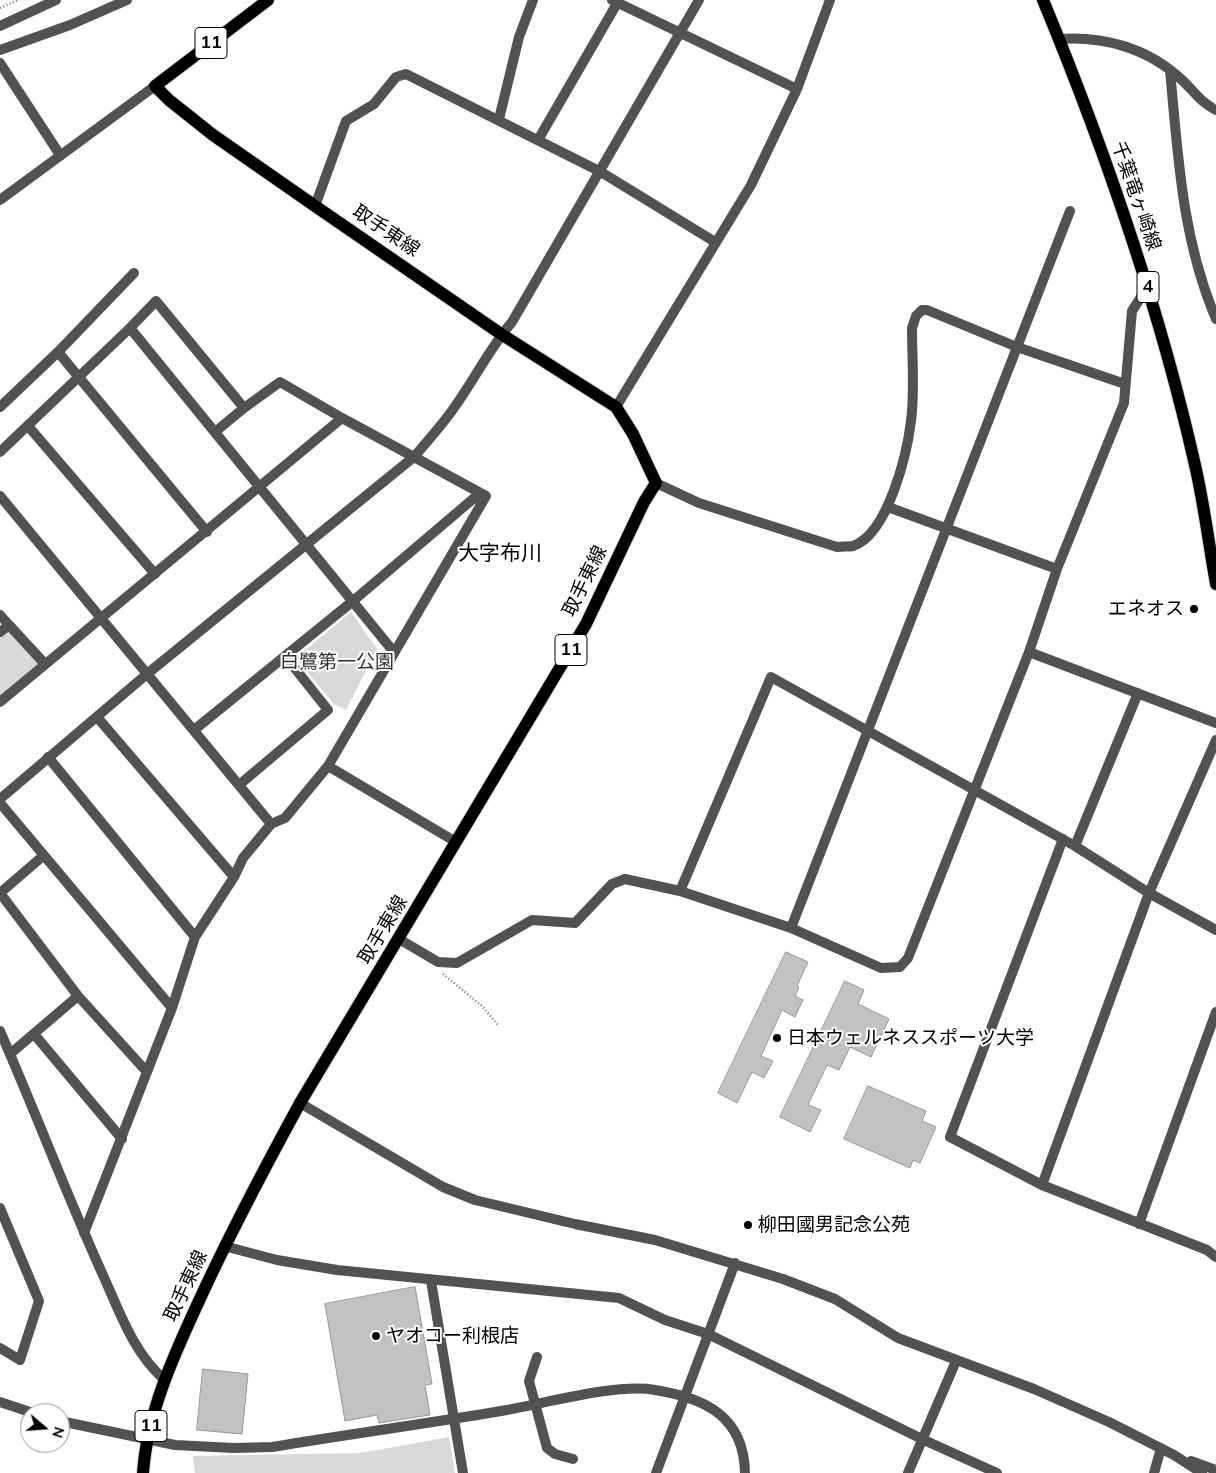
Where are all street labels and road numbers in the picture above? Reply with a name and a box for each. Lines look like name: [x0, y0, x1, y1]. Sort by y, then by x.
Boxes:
road number: 11: [195, 28, 227, 58]
street label: 千葉竜ヶ崎線: [1107, 138, 1165, 254]
street label: 取手東線: [348, 200, 424, 262]
road number: 4: [1137, 272, 1159, 302]
street label: 取手東線: [558, 542, 612, 620]
road number: 11: [555, 634, 587, 666]
street label: 取手東線: [354, 892, 412, 968]
street label: 取手東線: [160, 1247, 212, 1325]
road number: 11: [135, 1410, 167, 1442]

